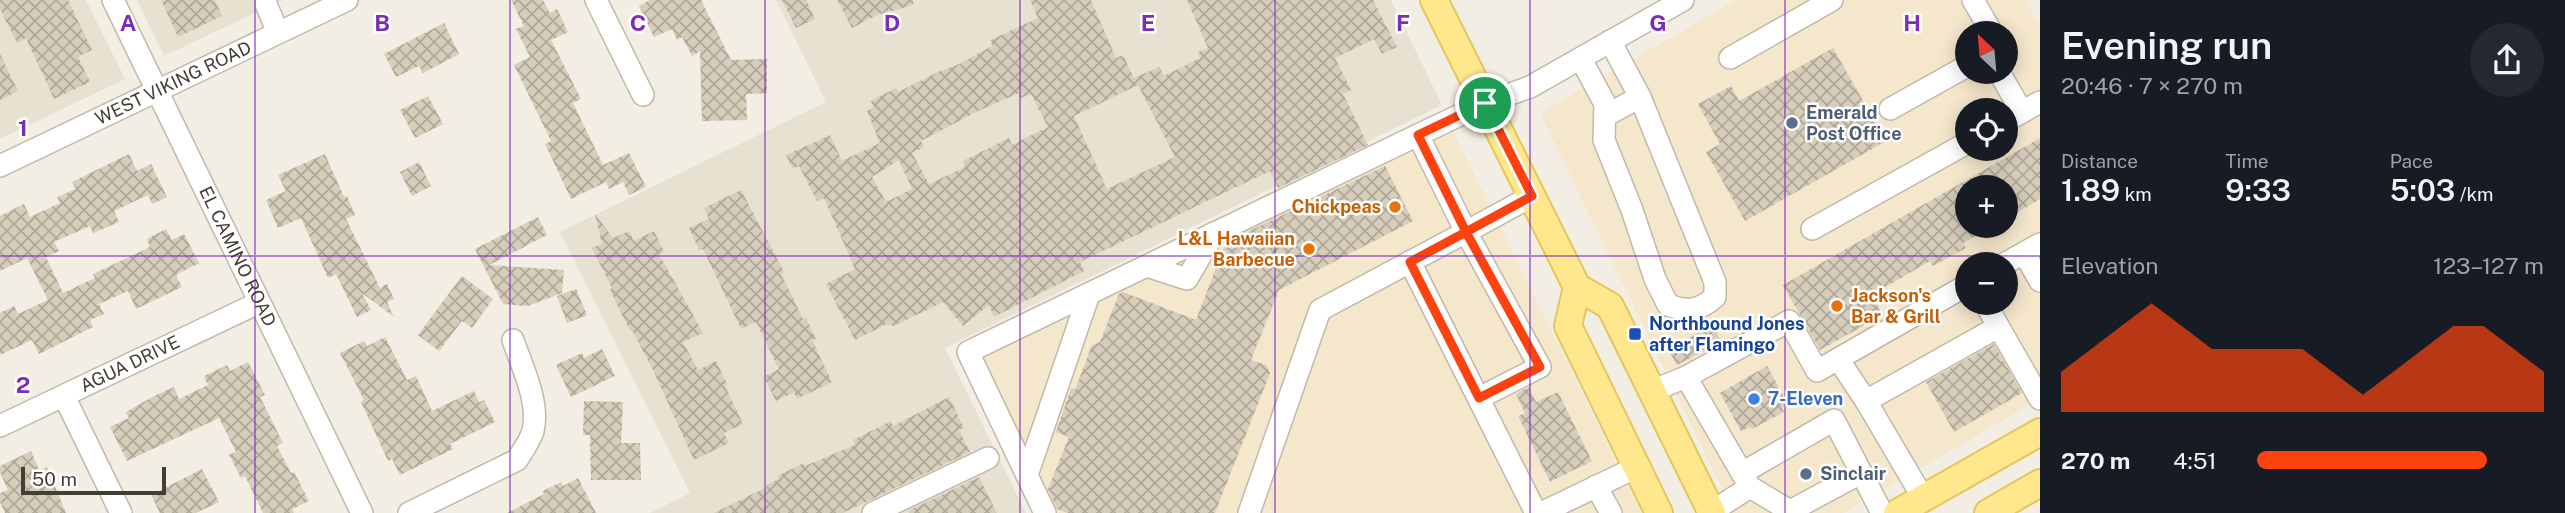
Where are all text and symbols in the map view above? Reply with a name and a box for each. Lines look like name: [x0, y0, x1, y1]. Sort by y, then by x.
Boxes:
text: A: [120, 9, 137, 36]
text: B: [374, 9, 390, 36]
text: C: [630, 9, 646, 36]
text: D: [884, 9, 900, 36]
text: E: [1141, 9, 1155, 36]
text: F: [1396, 9, 1410, 36]
text: G: [1649, 9, 1667, 36]
text: H: [1903, 9, 1921, 36]
north arrow: [1955, 21, 2018, 84]
map controls: [1955, 21, 2018, 315]
text: Evening run: [2061, 23, 2272, 68]
button: share: [2470, 23, 2544, 97]
street label: WEST VIKING ROAD: [92, 36, 254, 129]
text: 20:46 · 7 × 270 m: [2061, 72, 2243, 99]
pin: [1455, 73, 1515, 133]
icon: arrive: [1466, 84, 1504, 122]
button: locate: [1955, 98, 2018, 161]
place label: Emerald Post Office: [1806, 102, 1902, 144]
text: 1: [18, 114, 28, 141]
marker: Emerald Post Office: [1784, 115, 1800, 131]
text: Distance: [2061, 150, 2138, 172]
text: Time: [2225, 150, 2269, 172]
text: Pace: [2390, 150, 2433, 172]
text: 1.89: [2061, 172, 2120, 208]
text: 9:33: [2225, 172, 2291, 208]
text: 5:03: [2390, 172, 2455, 208]
button: +: [1955, 175, 2018, 238]
street label: EL CAMINO ROAD: [195, 183, 281, 330]
text: km: [2120, 183, 2152, 205]
text: /km: [2455, 183, 2494, 205]
place label: Chickpeas: [1292, 196, 1381, 217]
marker: Chickpeas: [1387, 199, 1403, 215]
place label: L&L Hawaiian Barbecue: [1178, 228, 1295, 270]
marker: L&L Hawaiian Barbecue: [1301, 241, 1317, 257]
button: −: [1955, 252, 2018, 315]
text: Elevation: [2061, 252, 2159, 279]
text: 123–127 m: [2433, 252, 2544, 279]
place label: Jackson's Bar & Grill: [1851, 285, 1941, 327]
marker: Jackson's Bar & Grill: [1829, 298, 1845, 314]
place label: Northbound Jones after Flamingo: [1649, 313, 1805, 355]
marker: Northbound Jones after Flamingo: [1627, 326, 1643, 342]
street label: AGUA DRIVE: [77, 331, 183, 396]
text: 2: [16, 371, 30, 398]
place label: 7-Eleven: [1768, 388, 1843, 409]
marker: 7-Eleven: [1746, 391, 1762, 407]
text: 270 m: [2061, 447, 2130, 474]
text: 4:51: [2173, 447, 2217, 474]
place label: Sinclair: [1820, 463, 1887, 484]
scale bar: [21, 464, 166, 496]
marker: Sinclair: [1798, 466, 1814, 482]
text: 50 m: [32, 468, 77, 490]

